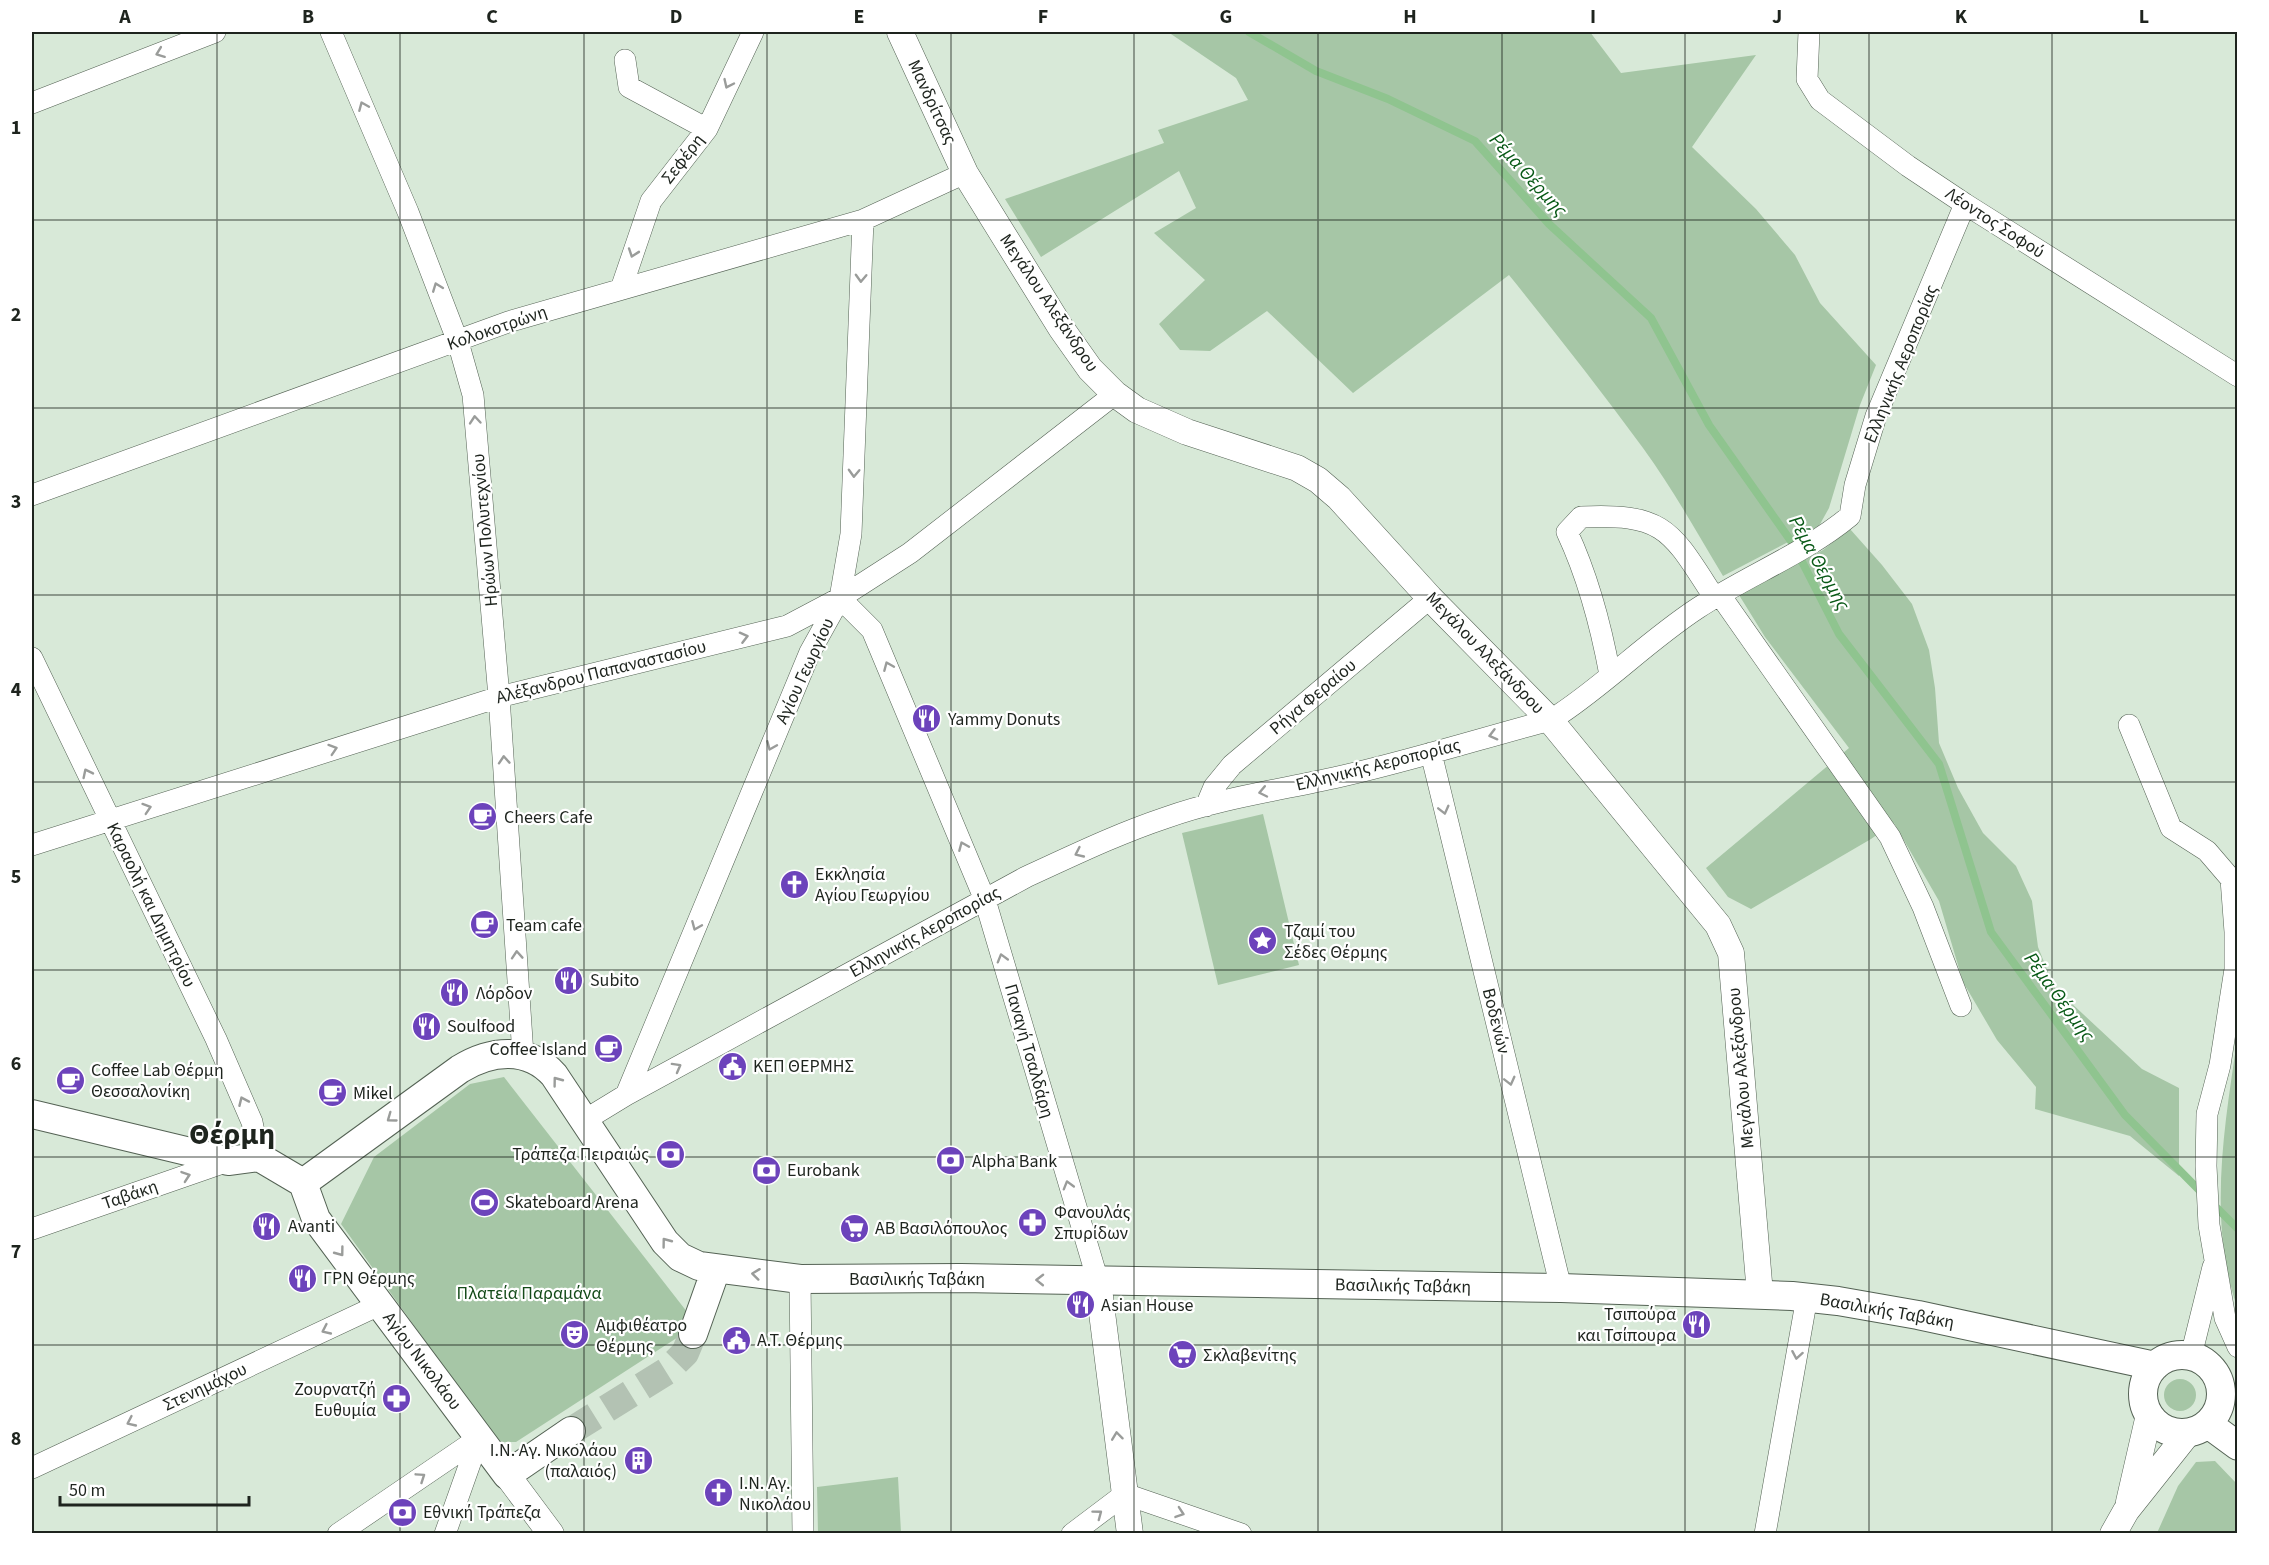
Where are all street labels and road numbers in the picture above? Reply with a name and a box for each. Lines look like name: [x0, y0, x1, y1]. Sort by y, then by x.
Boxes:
street label: Μανδρίτσας: [902, 56, 963, 149]
street label: Σεφέρη: [656, 129, 710, 189]
street label: Λέοντος Σοφού: [1940, 182, 2050, 264]
street label: Μεγάλου Αλεξάνδρου: [993, 229, 1105, 377]
street label: Ελληνικής Αεροπορίας: [1858, 281, 1944, 447]
street label: Κολοκοτρώνη: [444, 299, 550, 357]
street label: Ηρώων Πολυτεχνίου: [466, 453, 504, 607]
street label: Μεγάλου Αλεξάνδρου: [1420, 586, 1550, 720]
street label: Αγίου Γεωργίου: [769, 614, 841, 728]
street label: Αλέξανδρου Παπαναστασίου: [493, 634, 709, 710]
street label: Ρήγα Φεραίου: [1264, 653, 1362, 741]
street label: Ελληνικής Αεροπορίας: [1293, 732, 1463, 798]
street label: Καραολή και Δημητρίου: [100, 818, 202, 992]
street label: Ελληνικής Αεροπορίας: [845, 880, 1005, 984]
street label: Παναγή Τσαλδάρη: [998, 981, 1060, 1121]
street label: Βοδενών: [1476, 985, 1516, 1057]
street label: Μεγάλου Αλεξάνδρου: [1722, 986, 1760, 1150]
street label: Ταβάκη: [99, 1174, 161, 1216]
street label: Βασιλικής Ταβάκη: [849, 1267, 985, 1292]
street label: Βασιλικής Ταβάκη: [1335, 1272, 1471, 1300]
street label: Βασιλικής Ταβάκη: [1818, 1287, 1956, 1335]
street label: Αγίου Νικολάου: [377, 1307, 467, 1415]
street label: Στενημάχου: [159, 1357, 251, 1417]

